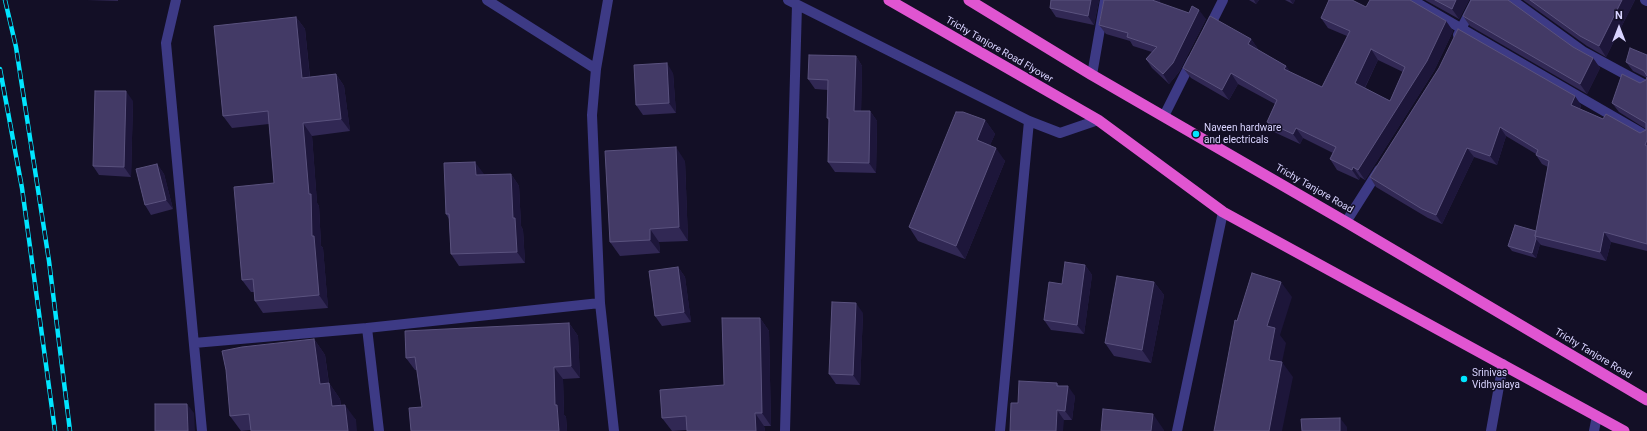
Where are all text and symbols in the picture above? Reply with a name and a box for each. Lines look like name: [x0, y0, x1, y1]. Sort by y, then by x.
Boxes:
north arrow: [1599, 8, 1639, 48]
text: N: [1615, 9, 1623, 22]
street label: Trichy Tanjore Road Flyover: [943, 14, 1055, 86]
place label: Naveen hardware and electricals: [1204, 122, 1281, 146]
marker: Naveen hardware and electricals: [1191, 129, 1201, 139]
street label: Trichy Tanjore Road: [1273, 162, 1355, 216]
street label: Trichy Tanjore Road: [1552, 326, 1634, 382]
place label: Srinivas Vidhyalaya: [1472, 367, 1520, 390]
marker: Srinivas Vidhyalaya: [1459, 374, 1469, 384]

